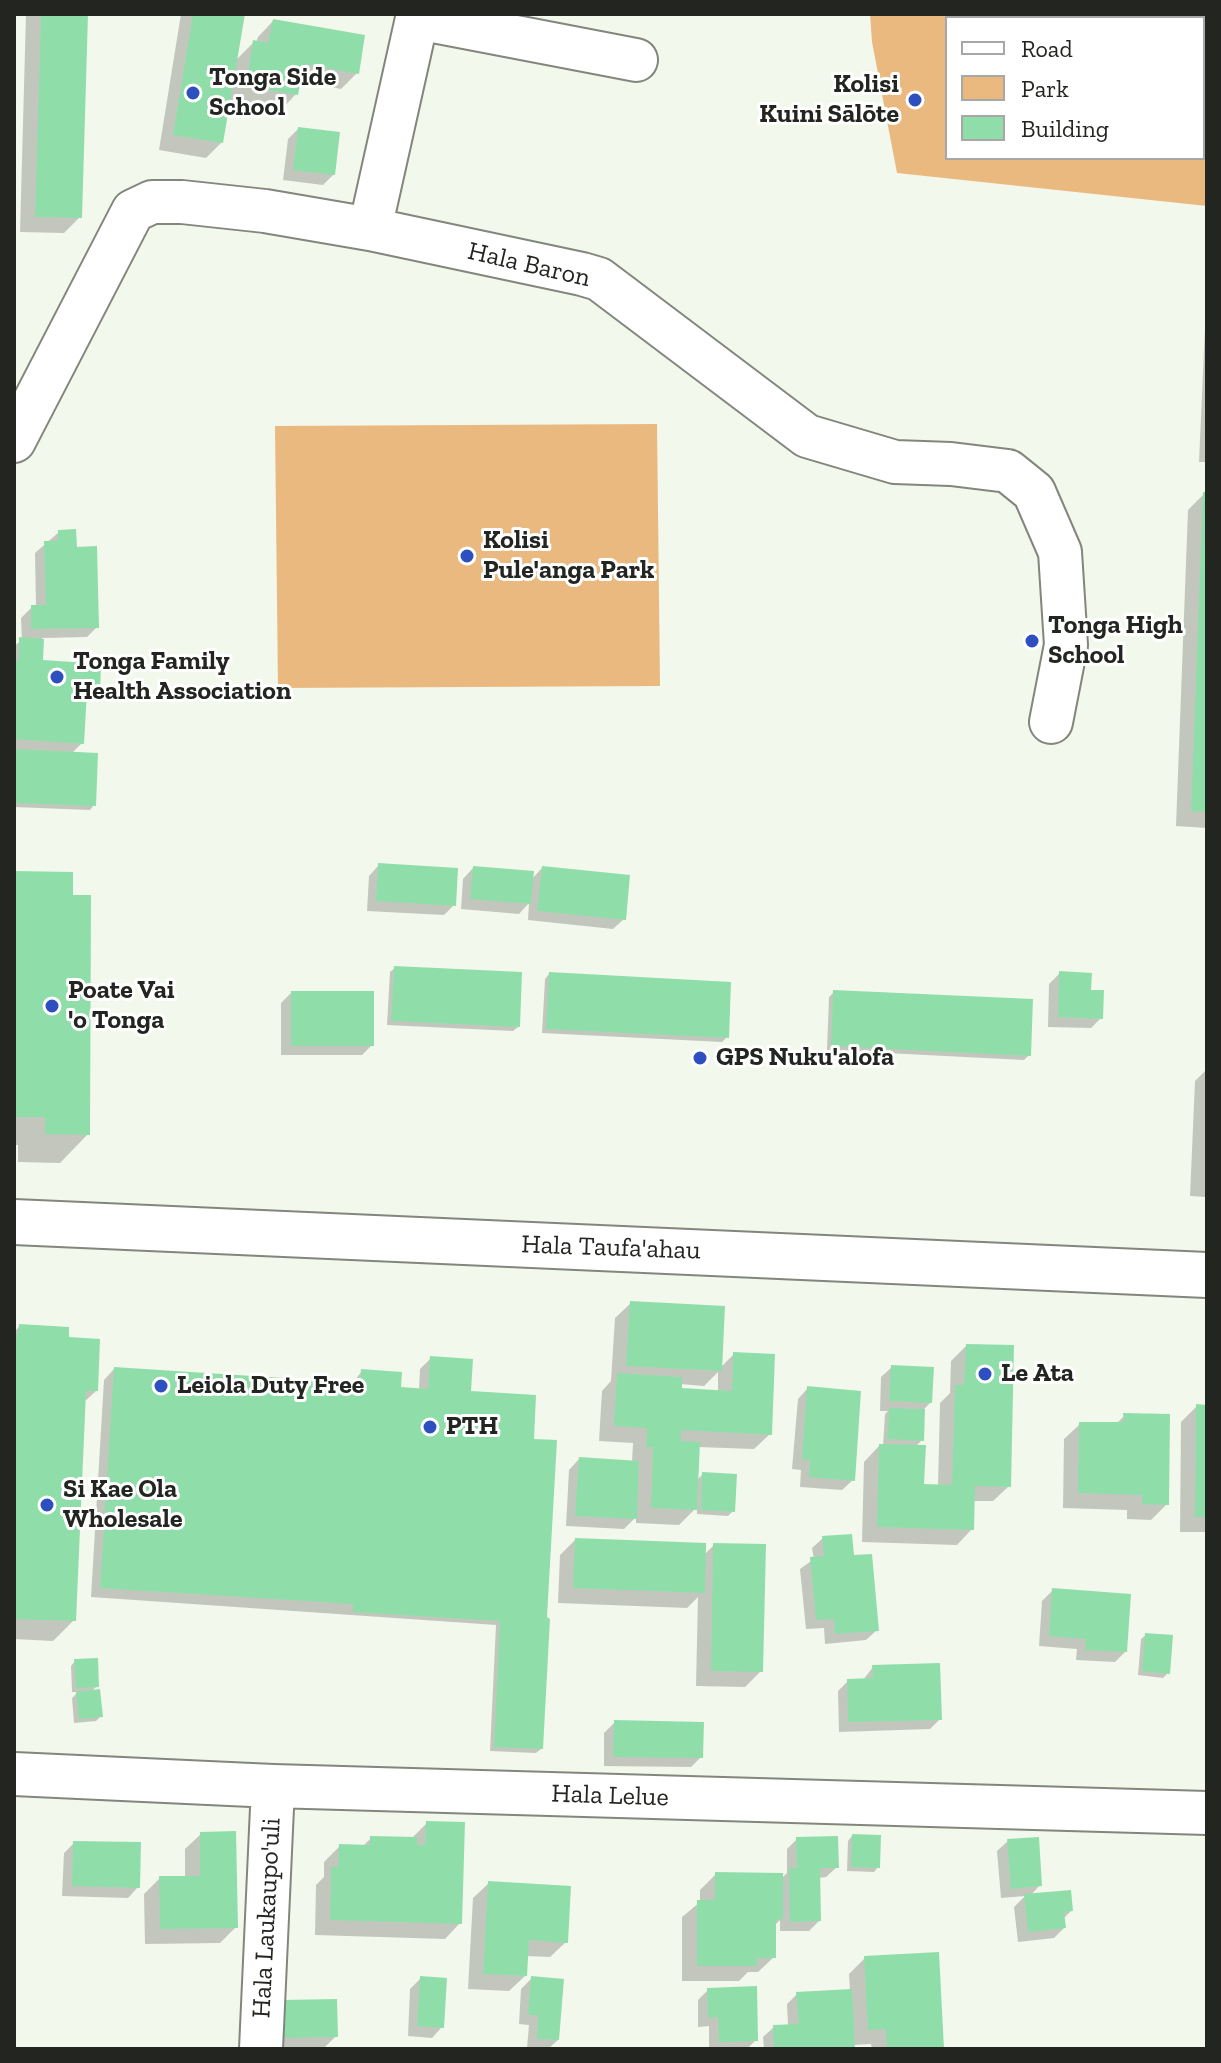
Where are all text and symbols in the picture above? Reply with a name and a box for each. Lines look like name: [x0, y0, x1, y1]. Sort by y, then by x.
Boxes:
legend: [945, 16, 1205, 160]
text: Road: [1021, 34, 1073, 63]
place label: Tonga Side School: [209, 62, 336, 124]
place label: Kolisi Kuini Sālōte: [759, 69, 899, 130]
text: Park: [1021, 74, 1069, 103]
marker: Tonga Side School: [184, 84, 202, 102]
marker: Kolisi Kuini Sālōte: [906, 91, 924, 109]
text: Building: [1021, 114, 1109, 143]
street label: Hala Baron: [465, 236, 593, 294]
place label: Kolisi Pule'anga Park: [483, 525, 654, 586]
marker: Kolisi Pule'anga Park: [458, 547, 476, 565]
place label: Tonga High School: [1048, 610, 1183, 672]
marker: Tonga High School: [1023, 632, 1041, 650]
place label: Tonga Family Health Association: [73, 646, 291, 708]
marker: Tonga Family Health Association: [48, 668, 66, 686]
place label: Poate Vai 'o Tonga: [68, 975, 175, 1036]
marker: Poate Vai 'o Tonga: [43, 997, 61, 1015]
place label: GPS Nuku'alofa: [716, 1042, 894, 1074]
marker: GPS Nuku'alofa: [691, 1049, 709, 1067]
street label: Hala Taufa'ahau: [521, 1229, 701, 1267]
place label: Le Ata: [1001, 1358, 1074, 1390]
marker: Le Ata: [976, 1365, 994, 1383]
place label: Leiola Duty Free: [177, 1370, 364, 1402]
marker: Leiola Duty Free: [152, 1377, 170, 1395]
place label: PTH: [446, 1411, 498, 1443]
marker: PTH: [421, 1418, 439, 1436]
place label: Si Kae Ola Wholesale: [63, 1474, 182, 1536]
marker: Si Kae Ola Wholesale: [38, 1496, 56, 1514]
street label: Hala Lelue: [551, 1778, 669, 1814]
street label: Hala Laukaupo'uli: [246, 1817, 288, 2019]

